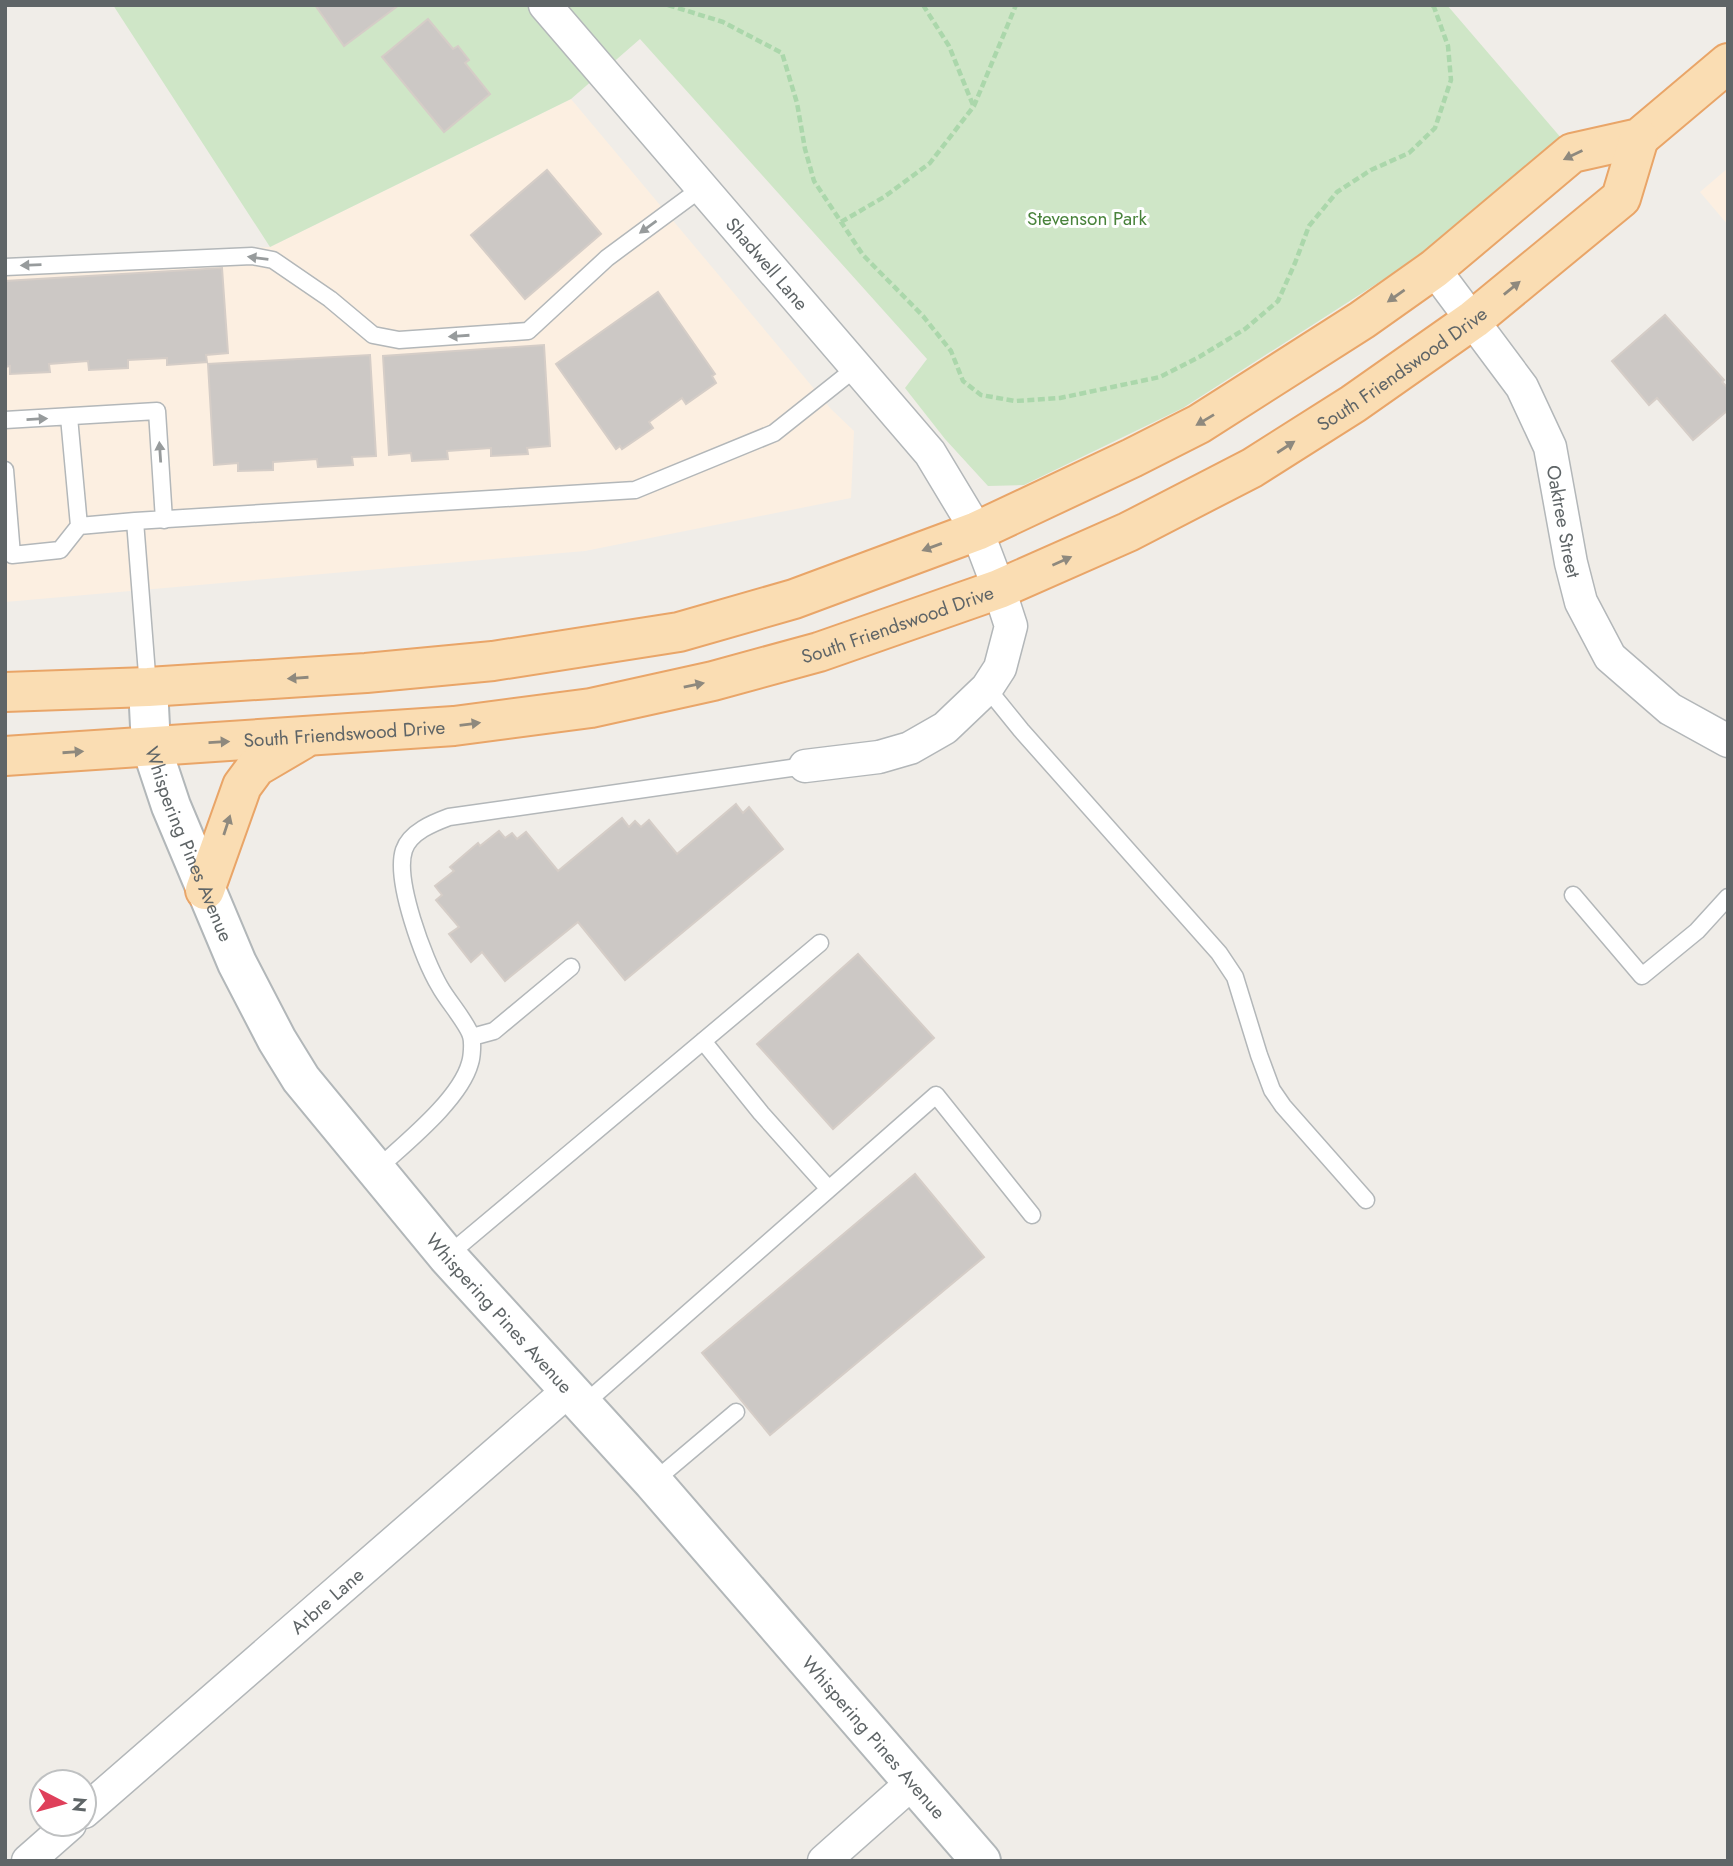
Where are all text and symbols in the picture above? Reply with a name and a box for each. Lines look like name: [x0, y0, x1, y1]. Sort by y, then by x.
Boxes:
one-way arrow: [1563, 149, 1583, 161]
park label: Stevenson Park: [1027, 205, 1148, 232]
street label: Shadwell Lane: [720, 211, 815, 316]
one-way arrow: [639, 220, 657, 234]
one-way arrow: [247, 252, 269, 263]
one-way arrow: [19, 260, 41, 271]
one-way arrow: [1503, 281, 1520, 296]
one-way arrow: [1386, 289, 1405, 303]
street label: South Friendswood Drive: [1311, 300, 1493, 437]
one-way arrow: [448, 331, 470, 342]
one-way arrow: [26, 413, 48, 424]
one-way arrow: [1195, 414, 1214, 426]
one-way arrow: [1276, 440, 1295, 453]
one-way arrow: [154, 441, 165, 463]
street label: Oaktree Street: [1540, 463, 1588, 581]
one-way arrow: [922, 542, 943, 553]
one-way arrow: [1051, 555, 1072, 566]
street label: South Friendswood Drive: [798, 578, 997, 670]
one-way arrow: [287, 672, 309, 683]
one-way arrow: [684, 680, 706, 691]
street label: South Friendswood Drive: [243, 713, 446, 754]
one-way arrow: [460, 718, 482, 729]
one-way arrow: [208, 736, 230, 747]
street label: Whispering Pines Avenue: [139, 743, 240, 946]
one-way arrow: [63, 746, 85, 757]
one-way arrow: [222, 815, 233, 836]
street label: Whispering Pines Avenue: [420, 1227, 579, 1399]
street label: Arbre Lane: [284, 1561, 370, 1640]
street label: Whispering Pines Avenue: [796, 1650, 952, 1825]
north arrow: [28, 1768, 98, 1838]
text: N: [65, 1796, 94, 1814]

